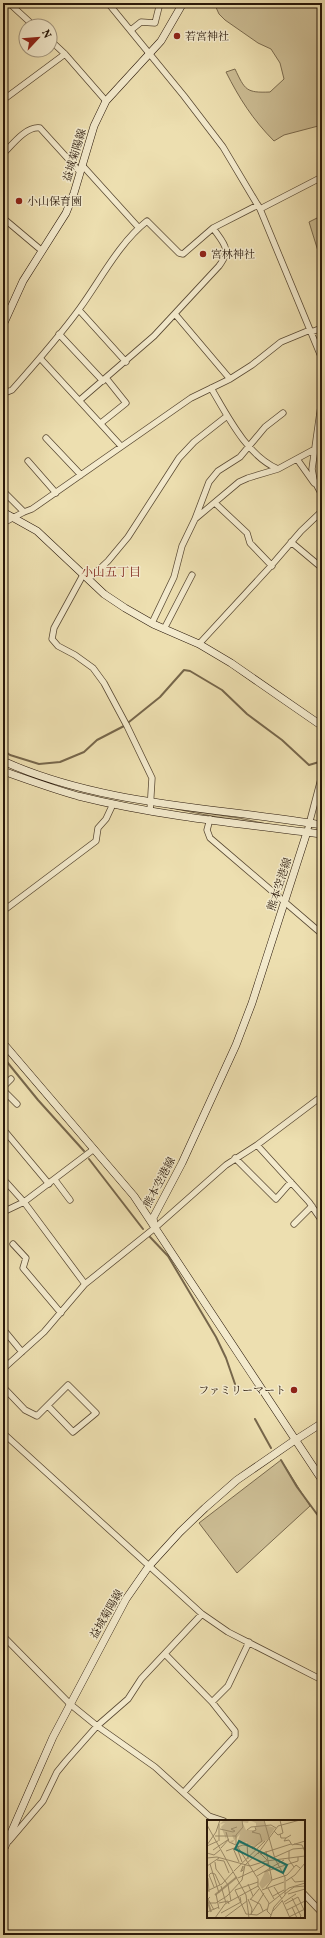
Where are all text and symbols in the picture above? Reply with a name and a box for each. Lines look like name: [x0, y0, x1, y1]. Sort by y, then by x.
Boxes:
north arrow: [18, 18, 58, 58]
text: N: [37, 27, 54, 41]
place label: 若宮神社: [185, 30, 229, 45]
marker: 若宮神社: [172, 31, 182, 41]
street label: 益城菊陽線: [60, 127, 91, 184]
place label: 小山保育園: [27, 195, 82, 210]
marker: 小山保育園: [14, 196, 24, 206]
place label: 宮林神社: [211, 248, 255, 263]
marker: 宮林神社: [198, 249, 208, 259]
district label: 小山五丁目: [81, 565, 141, 581]
street label: 熊本空港線: [265, 856, 296, 913]
street label: 熊本空港線: [141, 1155, 180, 1211]
place label: ファミリーマート: [198, 1384, 286, 1399]
marker: ファミリーマート: [289, 1385, 299, 1395]
street label: 益城菊陽線: [87, 1587, 128, 1642]
inset map: [207, 1820, 305, 1918]

